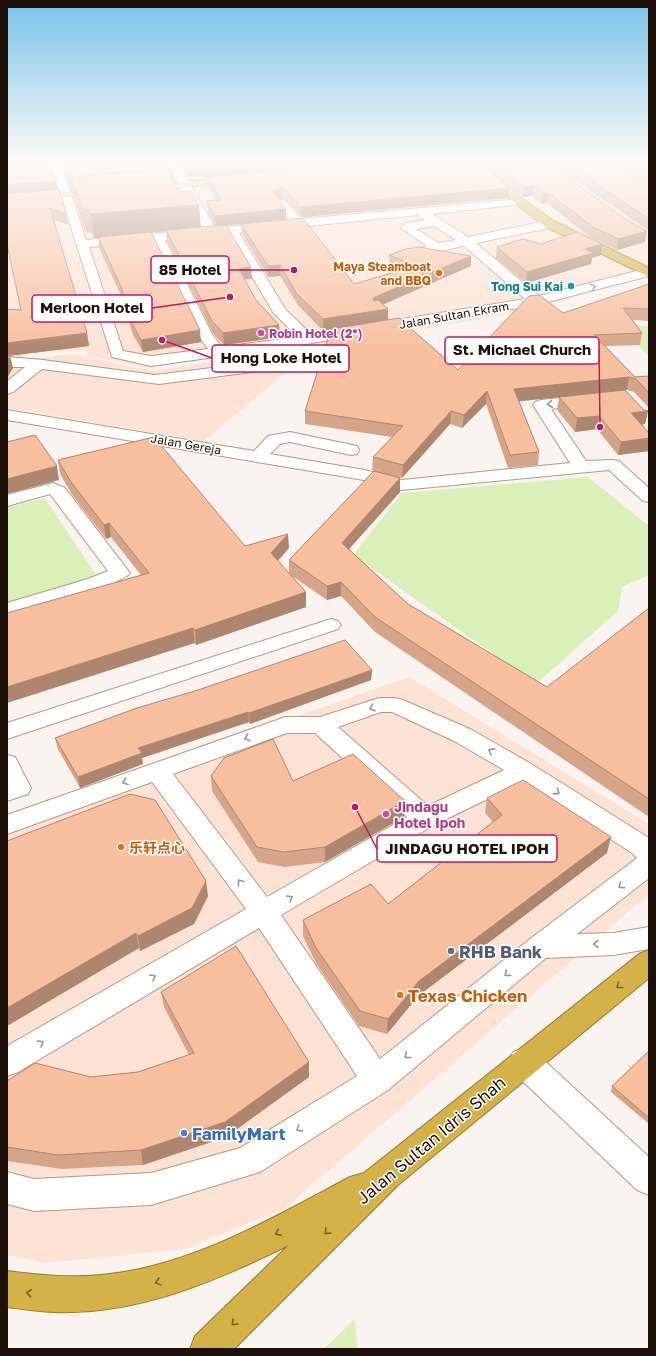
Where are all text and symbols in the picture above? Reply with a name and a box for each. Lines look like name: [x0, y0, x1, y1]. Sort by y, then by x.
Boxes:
callout: 85 Hotel: [151, 256, 229, 283]
place label: Maya Steamboat and BBQ: [333, 259, 431, 288]
text: 85 Hotel: [159, 260, 221, 278]
marker: Maya Steamboat and BBQ: [434, 268, 444, 278]
place label: Tong Sui Kai: [491, 279, 563, 294]
marker: Tong Sui Kai: [566, 281, 576, 291]
one-way arrow: [589, 283, 596, 291]
callout: Merloon Hotel: [32, 295, 152, 322]
text: Merloon Hotel: [40, 298, 144, 316]
street label: Jalan Sultan Ekram: [398, 298, 510, 332]
place label: Robin Hotel (2*): [269, 326, 362, 341]
marker: Robin Hotel (2*): [256, 328, 266, 338]
callout: St. Michael Church: [445, 337, 599, 364]
text: St. Michael Church: [453, 340, 591, 358]
callout: Hong Loke Hotel: [212, 345, 349, 372]
text: Hong Loke Hotel: [220, 348, 342, 366]
one-way arrow: [547, 399, 553, 408]
street label: Jalan Gereja: [150, 430, 222, 458]
one-way arrow: [369, 703, 376, 712]
one-way arrow: [244, 734, 251, 742]
one-way arrow: [487, 749, 495, 756]
one-way arrow: [121, 777, 128, 786]
one-way arrow: [553, 787, 560, 795]
place label: Jindagu Hotel Ipoh: [394, 798, 465, 831]
marker: Jindagu Hotel Ipoh: [381, 809, 391, 819]
callout: JINDAGU HOTEL IPOH: [377, 835, 557, 862]
place label: 乐轩点心: [129, 839, 185, 856]
text: JINDAGU HOTEL IPOH: [385, 839, 549, 857]
marker: 乐轩点心: [116, 842, 126, 852]
one-way arrow: [238, 879, 245, 886]
one-way arrow: [618, 881, 625, 888]
one-way arrow: [286, 895, 293, 902]
one-way arrow: [593, 940, 599, 949]
place label: RHB Bank: [459, 941, 542, 962]
marker: RHB Bank: [446, 946, 456, 956]
one-way arrow: [505, 969, 512, 976]
one-way arrow: [149, 975, 156, 982]
one-way arrow: [616, 982, 623, 989]
place label: Texas Chicken: [408, 985, 527, 1006]
marker: Texas Chicken: [395, 990, 405, 1000]
one-way arrow: [37, 1040, 44, 1047]
one-way arrow: [404, 1052, 411, 1059]
street label: Jalan Sultan Idris Shah: [352, 1072, 510, 1208]
place label: FamilyMart: [192, 1123, 286, 1144]
one-way arrow: [296, 1124, 303, 1131]
marker: FamilyMart: [179, 1128, 189, 1138]
one-way arrow: [324, 1227, 332, 1235]
one-way arrow: [275, 1228, 282, 1236]
one-way arrow: [154, 1277, 161, 1285]
one-way arrow: [26, 1289, 32, 1298]
one-way arrow: [231, 1318, 239, 1326]

